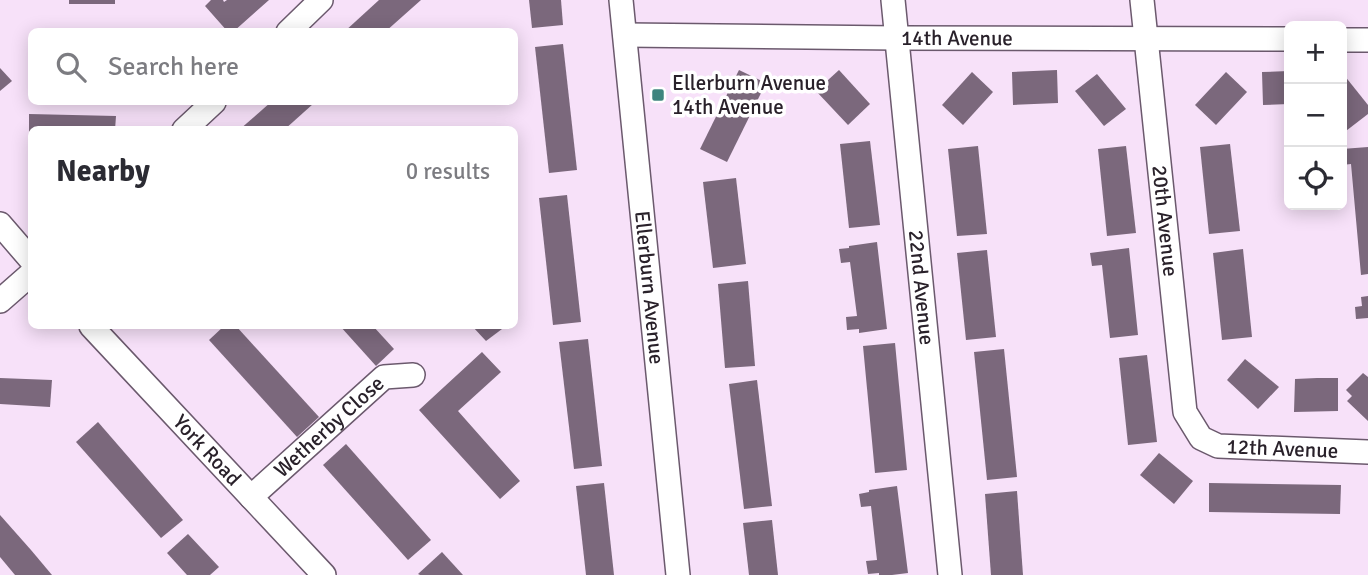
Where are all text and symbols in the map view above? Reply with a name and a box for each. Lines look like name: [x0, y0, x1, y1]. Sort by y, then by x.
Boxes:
map controls: [1284, 21, 1347, 210]
button: +: [1284, 21, 1347, 84]
street label: 14th Avenue: [901, 25, 1013, 51]
search box: [28, 28, 518, 105]
icon: search: [52, 48, 90, 86]
text: Search here: [108, 51, 239, 83]
place label: Ellerburn Avenue 14th Avenue: [672, 70, 826, 120]
button: −: [1284, 84, 1347, 147]
marker: Ellerburn Avenue 14th Avenue: [650, 87, 666, 103]
button: locate: [1284, 147, 1347, 210]
text: Nearby: [56, 153, 150, 190]
text: 0 results: [406, 157, 490, 186]
street label: 20th Avenue: [1146, 164, 1184, 278]
street label: Ellerburn Avenue: [629, 210, 670, 366]
street label: 22nd Avenue: [903, 229, 940, 346]
street label: Wetherby Close: [268, 370, 389, 483]
street label: York Road: [168, 409, 247, 491]
street label: 12th Avenue: [1226, 433, 1339, 464]

